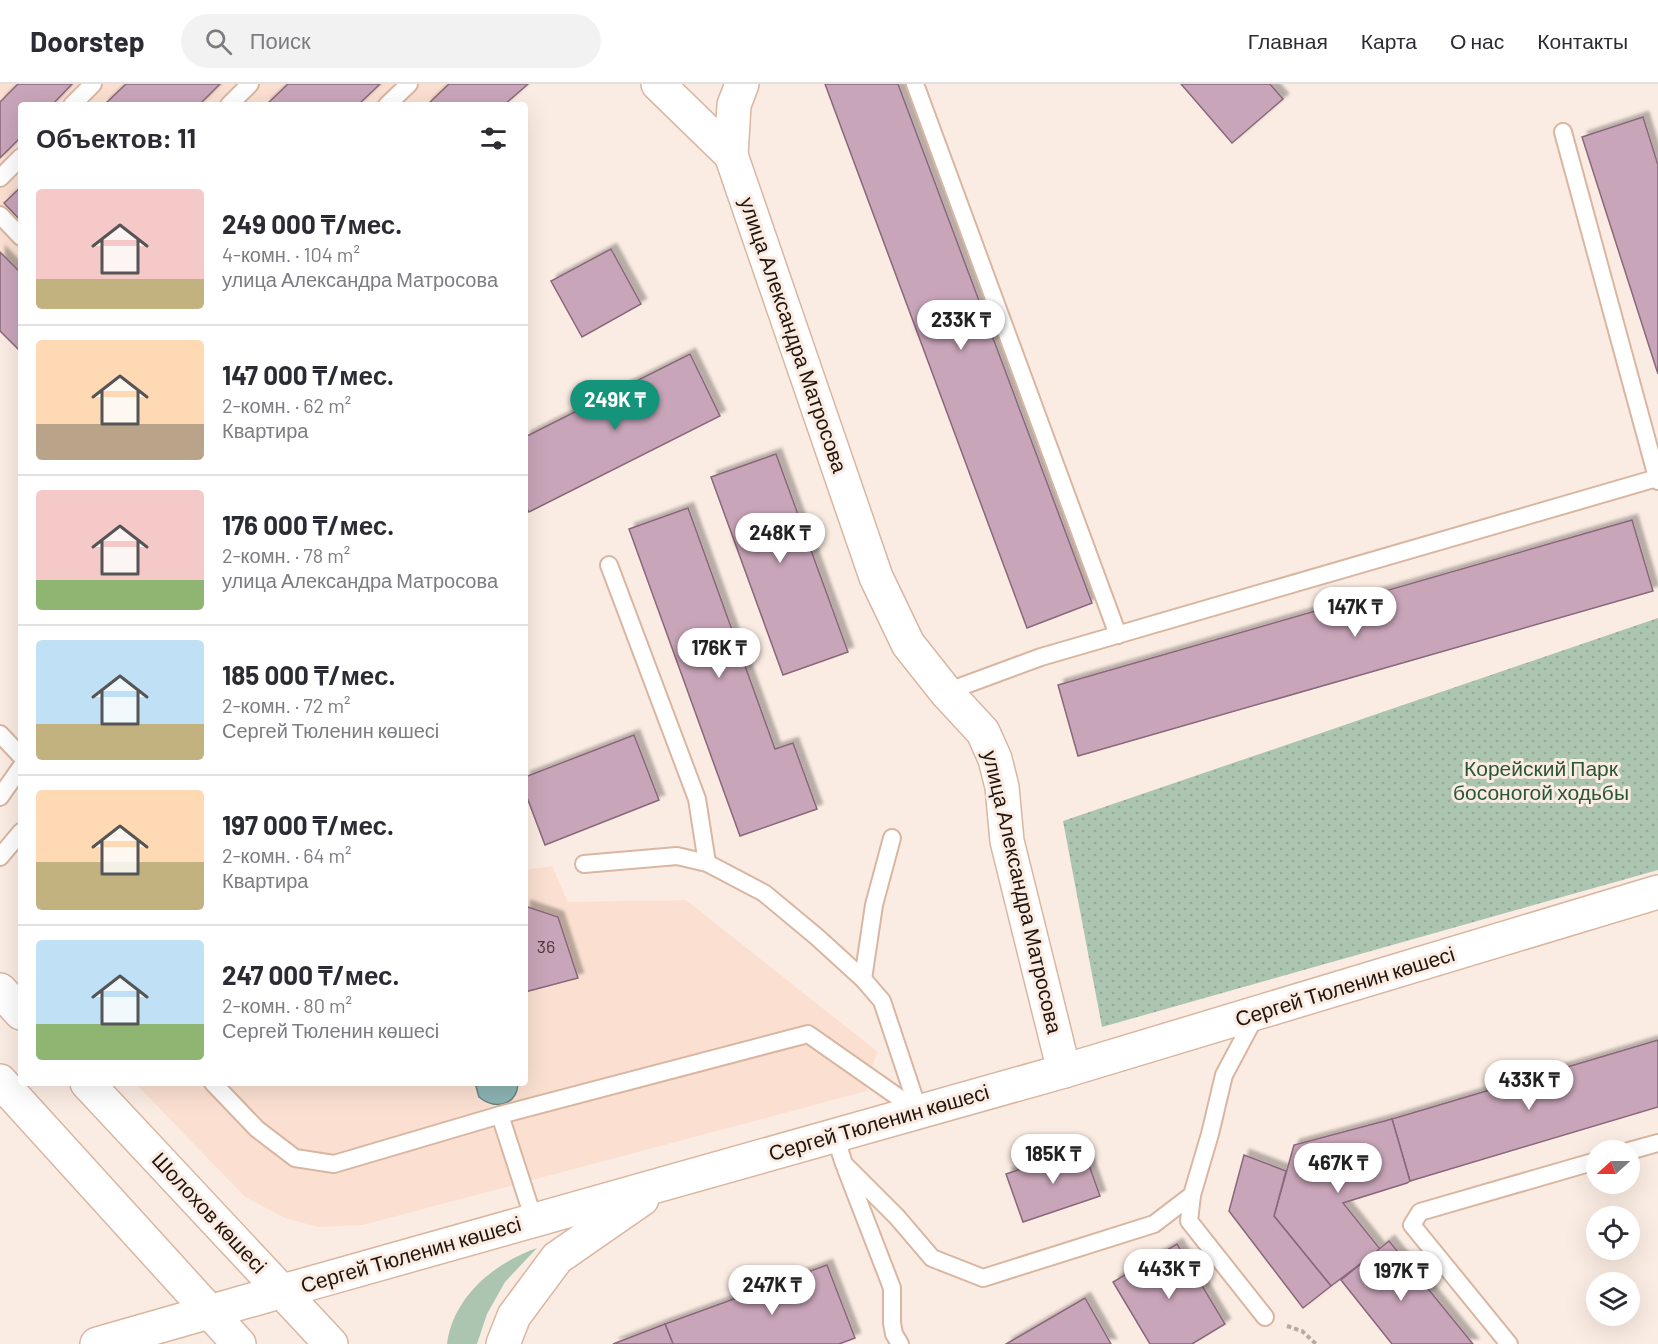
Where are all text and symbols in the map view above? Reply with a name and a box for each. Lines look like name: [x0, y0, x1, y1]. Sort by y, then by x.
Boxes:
search box: [181, 14, 601, 68]
text: Doorstep: [30, 24, 145, 58]
icon: search: [202, 25, 235, 58]
text: Поиск: [250, 27, 311, 53]
text: Главная: [1248, 28, 1328, 53]
text: Карта: [1361, 28, 1417, 53]
text: О нас: [1450, 28, 1504, 53]
text: Контакты: [1537, 28, 1628, 53]
text: Объектов: 11: [36, 122, 196, 153]
icon: filters: [477, 122, 510, 155]
street label: улица Александра Матросова: [735, 193, 854, 476]
text: 249 000 ₸/мес.: [222, 208, 402, 239]
icon: home: [84, 213, 156, 285]
text: 4-комн. · 104 m²: [222, 242, 360, 266]
text: улица Александра Матросова: [222, 267, 498, 291]
pin: 233K ₸: [912, 300, 1010, 351]
text: 233K ₸: [931, 307, 991, 331]
text: 147 000 ₸/мес.: [222, 359, 394, 390]
icon: home: [84, 364, 156, 436]
pin: 249K ₸: [566, 380, 664, 431]
text: 249K ₸: [584, 387, 646, 411]
text: 2-комн. · 62 m²: [222, 393, 351, 417]
text: Квартира: [222, 418, 308, 442]
text: 176 000 ₸/мес.: [222, 509, 394, 540]
pin: 248K ₸: [731, 513, 829, 564]
icon: home: [84, 514, 156, 586]
text: 248K ₸: [749, 520, 811, 544]
text: 2-комн. · 78 m²: [222, 543, 350, 567]
text: улица Александра Матросова: [222, 568, 498, 592]
pin: 147K ₸: [1306, 587, 1404, 638]
text: 147K ₸: [1327, 594, 1383, 618]
pin: 176K ₸: [670, 628, 768, 679]
text: 176K ₸: [691, 635, 747, 659]
text: 185 000 ₸/мес.: [222, 659, 395, 690]
icon: home: [84, 664, 156, 736]
text: 2-комн. · 72 m²: [222, 693, 351, 717]
text: Сергей Тюленин көшесі: [222, 718, 439, 742]
street label: улица Александра Матросова: [979, 748, 1068, 1036]
park label: Корейский Парк босоногой ходьбы: [1453, 755, 1629, 804]
text: 197 000 ₸/мес.: [222, 809, 394, 840]
icon: home: [84, 814, 156, 886]
text: 2-комн. · 64 m²: [222, 843, 352, 867]
text: Квартира: [222, 868, 308, 892]
house number: 36: [537, 935, 555, 957]
street label: Сергей Тюленин көшесі: [1232, 940, 1457, 1031]
text: 247 000 ₸/мес.: [222, 959, 400, 990]
icon: home: [84, 964, 156, 1036]
text: 2-комн. · 80 m²: [222, 993, 352, 1017]
text: Сергей Тюленин көшесі: [222, 1018, 439, 1042]
pin: 433K ₸: [1480, 1060, 1578, 1111]
text: 433K ₸: [1498, 1067, 1560, 1091]
street label: Сергей Тюленин көшесі: [765, 1078, 992, 1165]
pin: 185K ₸: [1004, 1134, 1102, 1185]
north arrow: [1586, 1140, 1640, 1194]
map controls: [1586, 1140, 1640, 1326]
text: 185K ₸: [1025, 1141, 1081, 1165]
pin: 467K ₸: [1289, 1143, 1387, 1194]
street label: Шолохов көшесі: [148, 1146, 273, 1278]
text: 467K ₸: [1308, 1150, 1368, 1174]
button: locate: [1586, 1206, 1640, 1260]
street label: Сергей Тюленин көшесі: [297, 1210, 524, 1297]
pin: 443K ₸: [1120, 1249, 1218, 1300]
pin: 197K ₸: [1352, 1251, 1450, 1302]
text: 443K ₸: [1138, 1256, 1200, 1280]
text: 197K ₸: [1373, 1258, 1429, 1282]
pin: 247K ₸: [723, 1265, 821, 1316]
text: 247K ₸: [742, 1272, 802, 1296]
button: layers: [1586, 1272, 1640, 1326]

